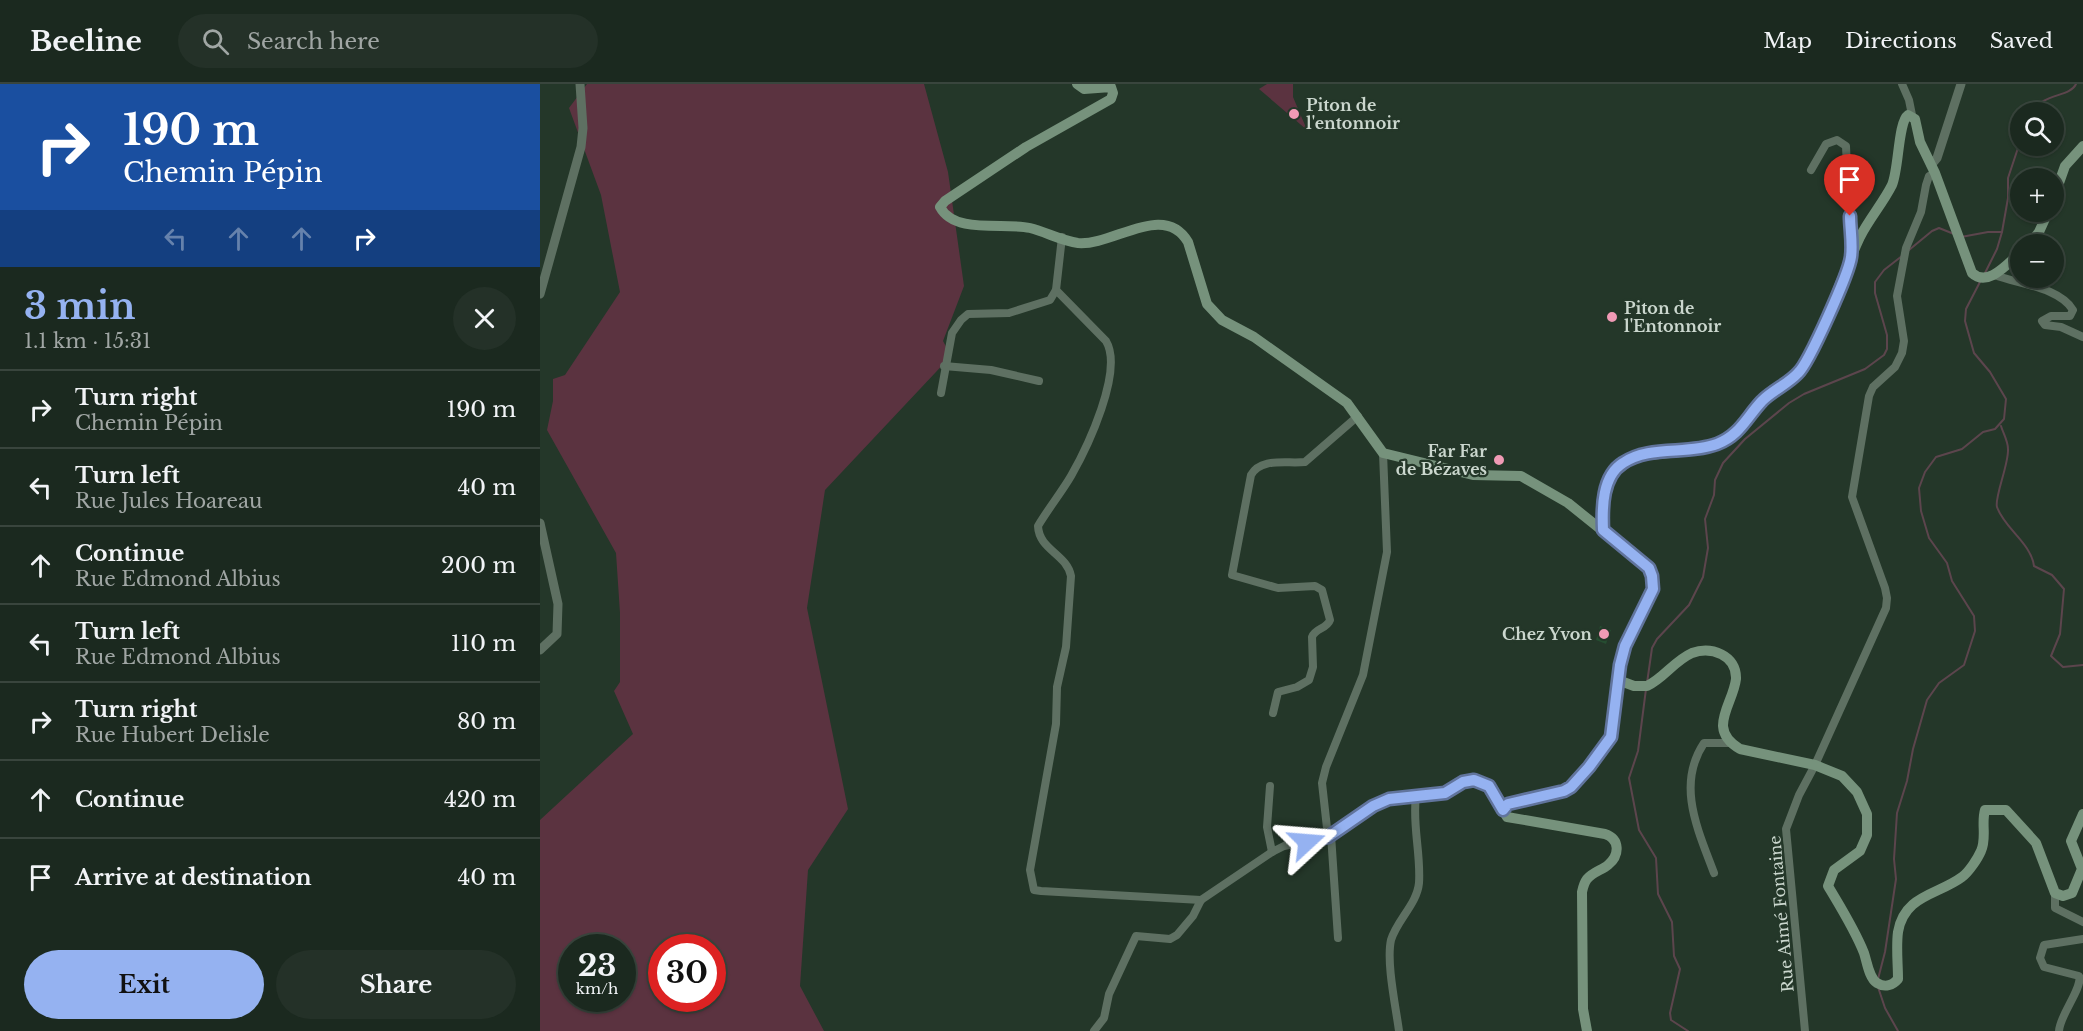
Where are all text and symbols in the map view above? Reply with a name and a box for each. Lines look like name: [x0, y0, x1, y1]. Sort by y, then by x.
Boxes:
search box: [178, 14, 598, 68]
text: Beeline: [30, 24, 142, 59]
icon: search: [199, 25, 232, 58]
text: Search here: [247, 28, 380, 55]
text: Map: [1763, 28, 1812, 54]
text: Directions: [1845, 28, 1957, 54]
text: Saved: [1990, 28, 2053, 54]
place label: Piton de l'entonnoir: [1306, 95, 1400, 133]
map controls: [2010, 102, 2064, 288]
button: search: [2010, 102, 2064, 156]
text: 190 m: [123, 104, 259, 156]
marker: Piton de l'entonnoir: [1287, 107, 1301, 121]
icon: right: [24, 108, 102, 186]
pin: [1824, 154, 1875, 216]
text: Chemin Pépin: [123, 156, 323, 189]
icon: arrive: [1833, 163, 1866, 196]
button: +: [2010, 168, 2064, 222]
icon: left: [159, 222, 192, 255]
icon: ahead: [222, 222, 255, 255]
icon: ahead: [285, 222, 318, 255]
icon: right: [348, 222, 381, 255]
button: −: [2010, 234, 2064, 288]
text: 3 min: [24, 284, 136, 329]
button: close: [453, 287, 516, 350]
place label: Piton de l'Entonnoir: [1624, 298, 1721, 336]
marker: Piton de l'Entonnoir: [1605, 310, 1619, 324]
text: 1.1 km · 15:31: [24, 329, 151, 353]
text: Turn right: [75, 384, 197, 411]
icon: right: [24, 393, 57, 426]
text: 190 m: [446, 396, 516, 423]
text: Chemin Pépin: [75, 411, 223, 435]
place label: Far Far de Bézaves: [1396, 441, 1487, 479]
marker: Far Far de Bézaves: [1492, 453, 1506, 467]
text: Turn left: [75, 462, 180, 489]
icon: left: [24, 471, 57, 504]
text: 40 m: [458, 474, 516, 501]
text: Rue Jules Hoareau: [75, 489, 262, 513]
text: Continue: [75, 540, 184, 567]
icon: ahead: [24, 549, 57, 582]
text: 200 m: [441, 552, 516, 579]
text: Rue Edmond Albius: [75, 567, 280, 591]
text: Turn left: [75, 618, 180, 645]
place label: Chez Yvon: [1502, 624, 1592, 644]
icon: left: [24, 627, 57, 660]
marker: Chez Yvon: [1597, 627, 1611, 641]
text: 110 m: [451, 630, 516, 657]
text: Rue Edmond Albius: [75, 645, 280, 669]
text: Turn right: [75, 696, 197, 723]
icon: right: [24, 705, 57, 738]
text: 80 m: [457, 708, 516, 735]
text: Rue Hubert Delisle: [75, 723, 270, 747]
icon: ahead: [24, 783, 57, 816]
text: Continue: [75, 786, 184, 813]
text: 420 m: [444, 786, 516, 813]
position arrow: [1275, 810, 1339, 874]
street label: Rue Aimé Fontaine: [1764, 835, 1798, 993]
icon: arrive: [24, 861, 57, 894]
text: Arrive at destination: [75, 864, 312, 891]
text: 40 m: [458, 864, 516, 891]
speed limit sign: 30: [648, 934, 726, 1012]
text: 23: [578, 947, 616, 984]
button: Exit: [24, 950, 264, 1019]
button: Share: [276, 950, 516, 1019]
text: km/h: [576, 979, 618, 998]

